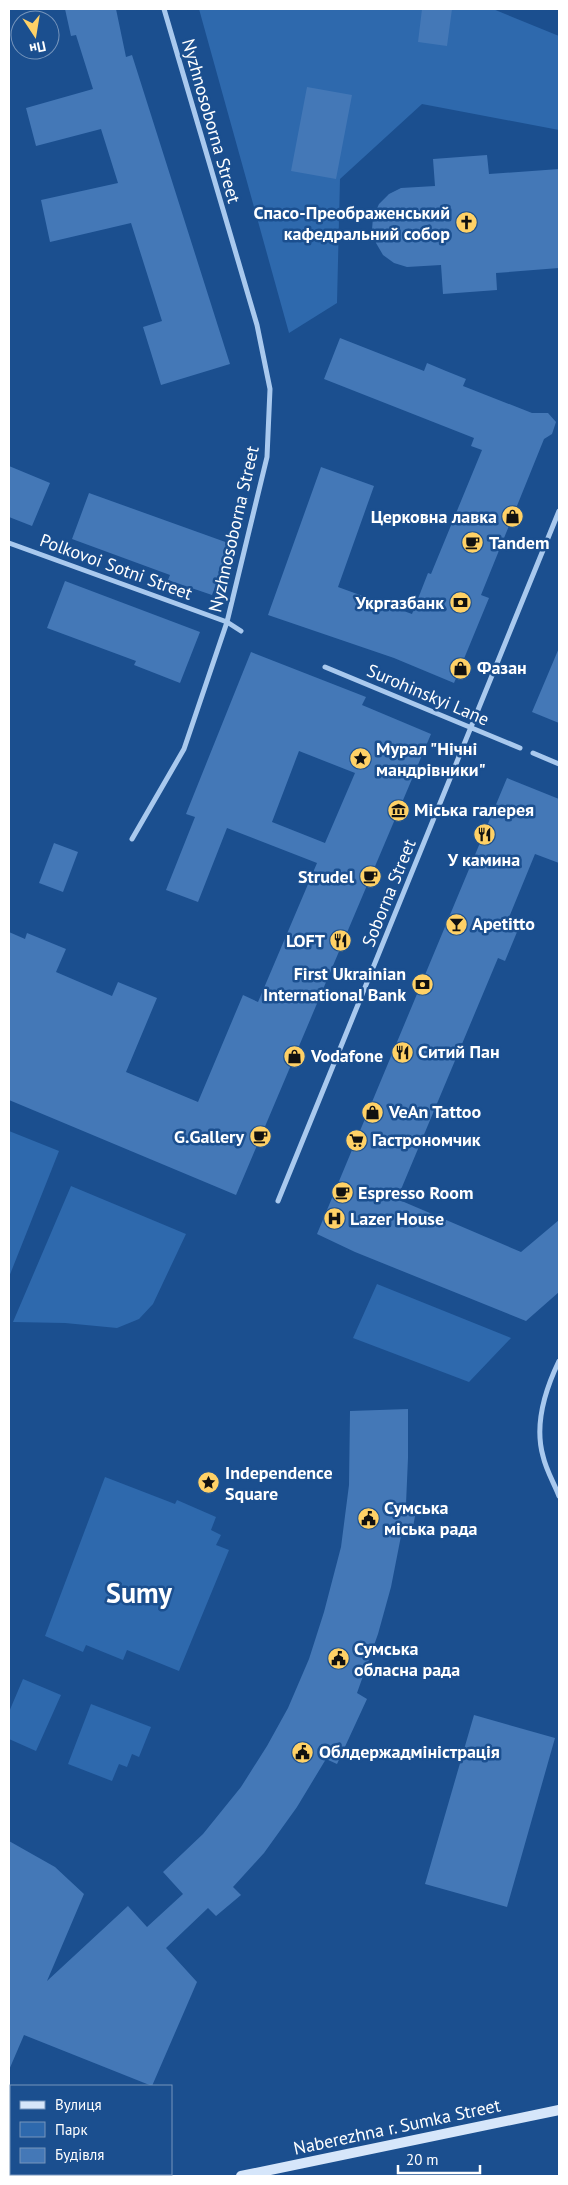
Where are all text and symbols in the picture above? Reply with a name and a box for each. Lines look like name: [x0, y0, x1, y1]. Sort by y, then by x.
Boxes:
north arrow: [10, 10, 60, 60]
street label: Nyzhnosoborna Street: [177, 36, 246, 206]
text: Пн: [28, 37, 48, 58]
place label: Спасо-Преображенський кафедральний собор: [253, 201, 450, 245]
church icon: Спасо-Преображенський кафедральний собор: [454, 211, 478, 235]
street label: Nyzhnosoborna Street: [203, 443, 264, 614]
place label: Церковна лавка: [371, 505, 497, 528]
shop icon: Церковна лавка: [501, 505, 525, 529]
street label: Polkovoi Sotni Street: [37, 528, 196, 605]
cafe icon: Tandem: [461, 531, 485, 555]
place label: Tandem: [489, 531, 549, 554]
place label: Укргазбанк: [355, 591, 444, 614]
bank icon: Укргазбанк: [448, 591, 472, 615]
shop icon: Фазан: [449, 656, 473, 680]
place label: Фазан: [477, 656, 527, 679]
street label: Surohinskyi Lane: [364, 658, 493, 731]
place label: Мурал "Нічні мандрівники": [376, 737, 486, 781]
place icon: Мурал "Нічні мандрівники": [348, 747, 372, 771]
museum icon: Міська галерея: [386, 798, 410, 822]
place label: Міська галерея: [414, 798, 534, 821]
restaurant icon: У камина: [472, 823, 496, 847]
street label: Soborna Street: [356, 836, 421, 950]
place label: У камина: [447, 848, 520, 871]
place label: Strudel: [298, 865, 355, 888]
cafe icon: Strudel: [358, 865, 382, 889]
bar icon: Apetitto: [444, 912, 468, 936]
place label: Apetitto: [472, 912, 535, 935]
place label: LOFT: [286, 929, 326, 952]
restaurant icon: LOFT: [329, 929, 353, 953]
place label: First Ukrainian International Bank: [263, 962, 406, 1006]
bank icon: First Ukrainian International Bank: [410, 972, 434, 996]
restaurant icon: Ситий Пан: [390, 1040, 414, 1064]
place label: Ситий Пан: [418, 1040, 500, 1063]
shop icon: Vodafone: [283, 1044, 307, 1068]
place label: Vodafone: [310, 1044, 383, 1067]
shop icon: VeAn Tattoo: [361, 1100, 385, 1124]
place label: VeAn Tattoo: [388, 1100, 482, 1123]
place label: G.Gallery: [174, 1125, 244, 1148]
cafe icon: G.Gallery: [248, 1125, 272, 1149]
supermarket icon: Гастрономчик: [344, 1128, 368, 1152]
place label: Гастрономчик: [372, 1128, 481, 1151]
cafe icon: Espresso Room: [330, 1181, 354, 1205]
place label: Espresso Room: [358, 1181, 473, 1204]
hospital icon: Lazer House: [322, 1207, 346, 1231]
place label: Lazer House: [350, 1207, 444, 1230]
place label: Independence Square: [225, 1461, 333, 1505]
place icon: Independence Square: [197, 1471, 221, 1495]
place label: Сумська міська рада: [384, 1496, 478, 1540]
public building icon: Сумська міська рада: [356, 1506, 380, 1530]
district label: Sumy: [106, 1574, 173, 1611]
place label: Сумська обласна рада: [354, 1637, 460, 1681]
public building icon: Сумська обласна рада: [326, 1647, 350, 1671]
public building icon: Облдержадміністрація: [291, 1740, 315, 1764]
place label: Облдержадміністрація: [319, 1740, 500, 1763]
legend: [10, 2085, 172, 2175]
street label: Naberezhna r. Sumka Street: [291, 2093, 502, 2160]
text: Вулиця: [55, 2095, 102, 2114]
text: Парк: [55, 2120, 88, 2139]
scale bar: [398, 2142, 480, 2174]
text: Будівля: [55, 2145, 104, 2164]
text: 20 m: [406, 2150, 439, 2169]

